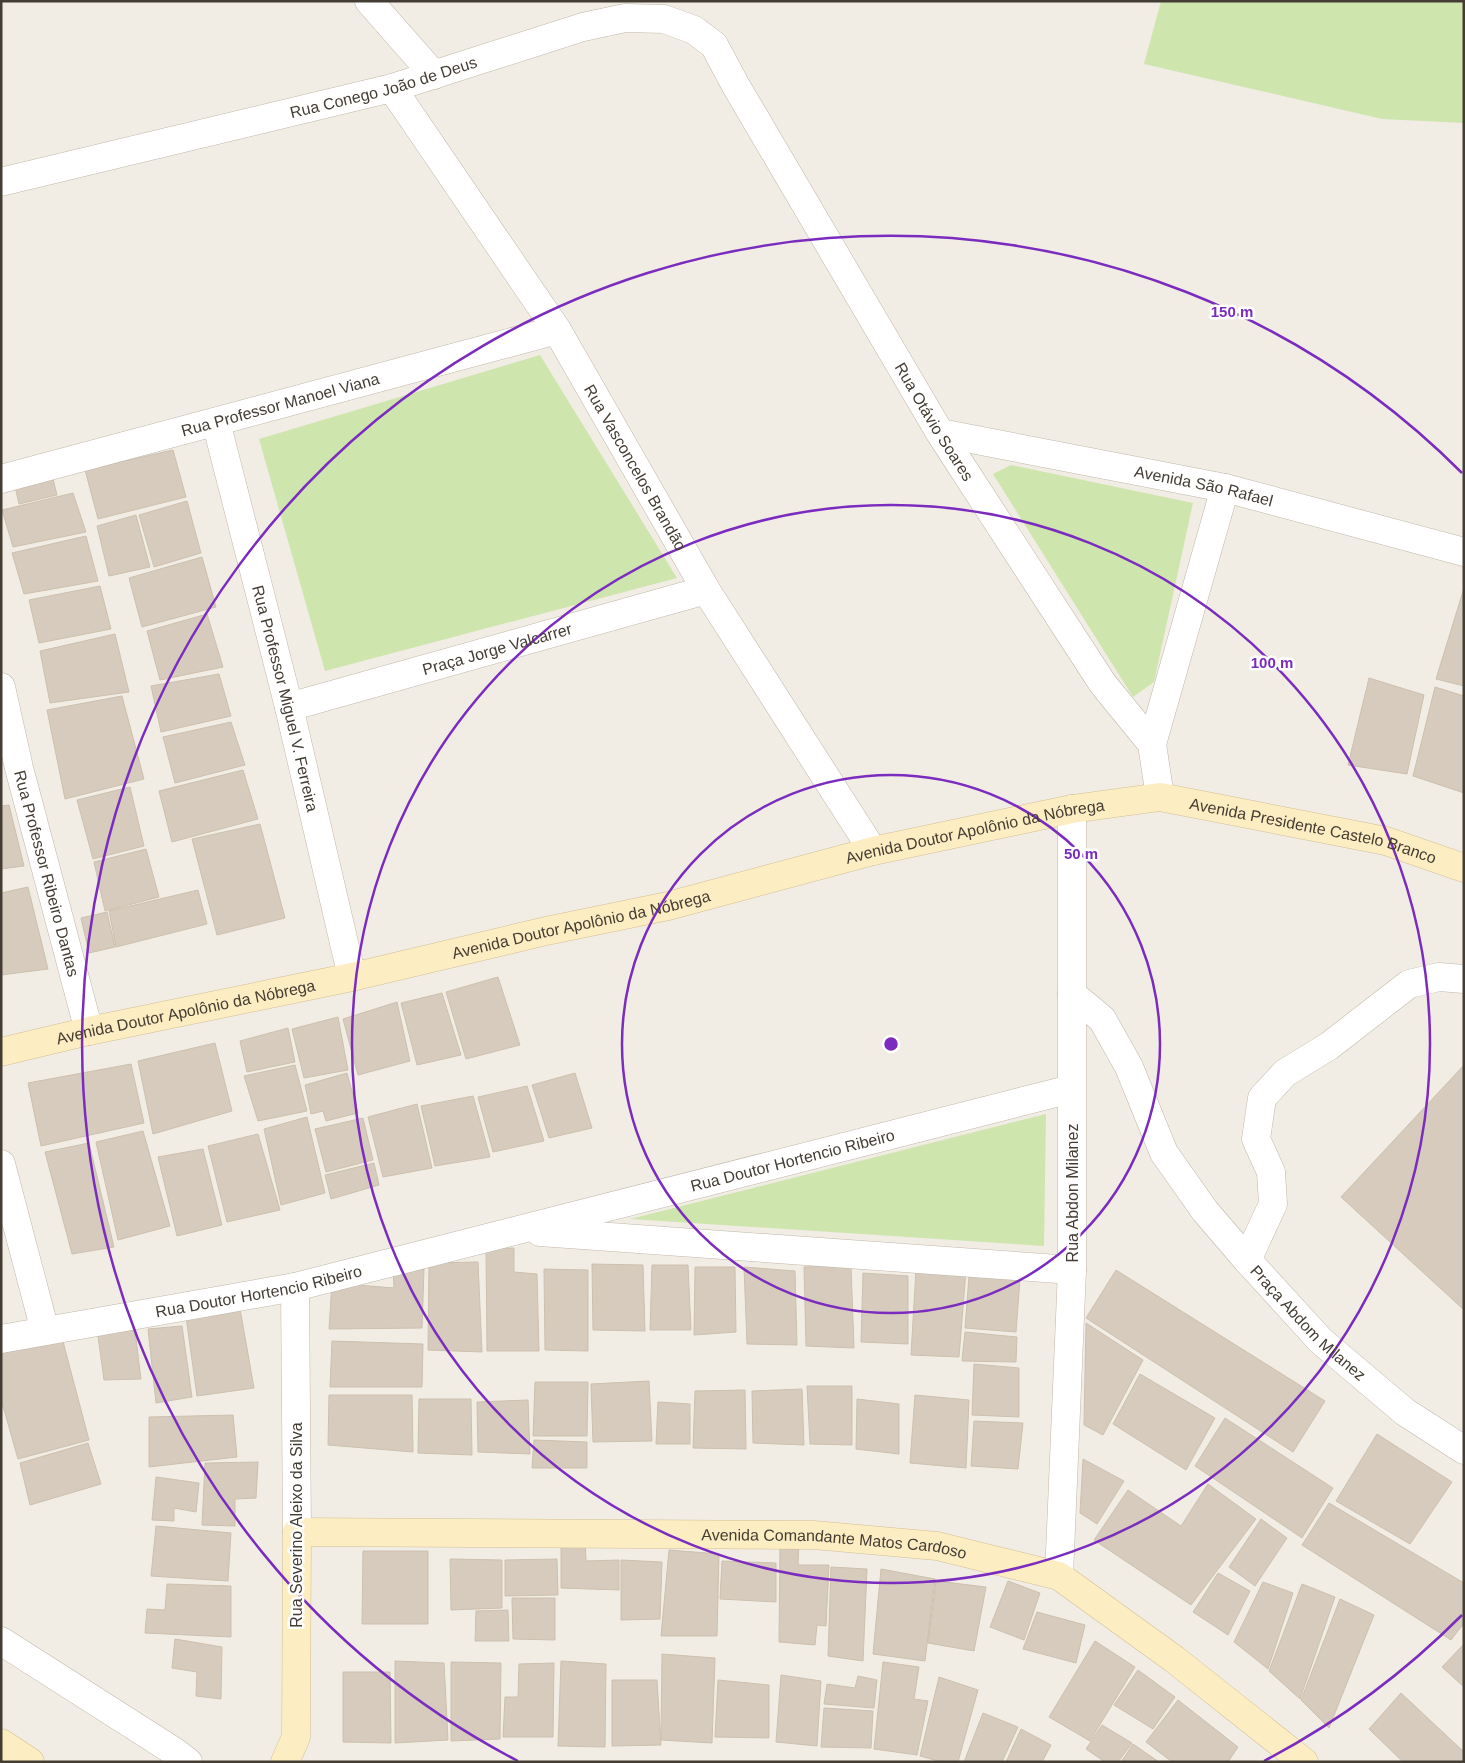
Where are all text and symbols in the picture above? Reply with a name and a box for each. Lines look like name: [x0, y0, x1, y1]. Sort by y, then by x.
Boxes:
street label: Rua Conego João de Deus: [288, 53, 479, 121]
text: 150 m: [1211, 303, 1253, 320]
street label: Rua Otávio Soares: [892, 360, 977, 484]
street label: Rua Professor Manoel Viana: [179, 369, 381, 439]
street label: Rua Vasconcelos Brandão: [581, 381, 690, 553]
street label: Avenida São Rafael: [1133, 462, 1275, 509]
street label: Rua Professor Miguel V. Ferreira: [250, 583, 322, 813]
street label: Praça Jorge Valcarrer: [420, 619, 574, 678]
text: 100 m: [1251, 654, 1293, 671]
street label: Rua Professor Ribeiro Dantas: [11, 768, 83, 978]
street label: Avenida Presidente Castelo Branco: [1188, 794, 1439, 866]
street label: Avenida Doutor Apolônio da Nóbrega: [844, 796, 1105, 867]
text: 50 m: [1064, 845, 1098, 862]
street label: Avenida Doutor Apolônio da Nóbrega: [450, 887, 712, 962]
street label: Avenida Doutor Apolônio da Nóbrega: [54, 976, 317, 1047]
centre of rings: [882, 1035, 900, 1053]
street label: Rua Abdon Milanez: [1064, 1124, 1081, 1262]
street label: Rua Doutor Hortencio Ribeiro: [689, 1126, 896, 1194]
street label: Rua Doutor Hortencio Ribeiro: [154, 1262, 364, 1320]
street label: Praça Abdom Milanez: [1247, 1262, 1369, 1384]
street label: Rua Severino Aleixo da Silva: [288, 1422, 305, 1628]
street label: Avenida Comandante Matos Cardoso: [701, 1526, 969, 1562]

